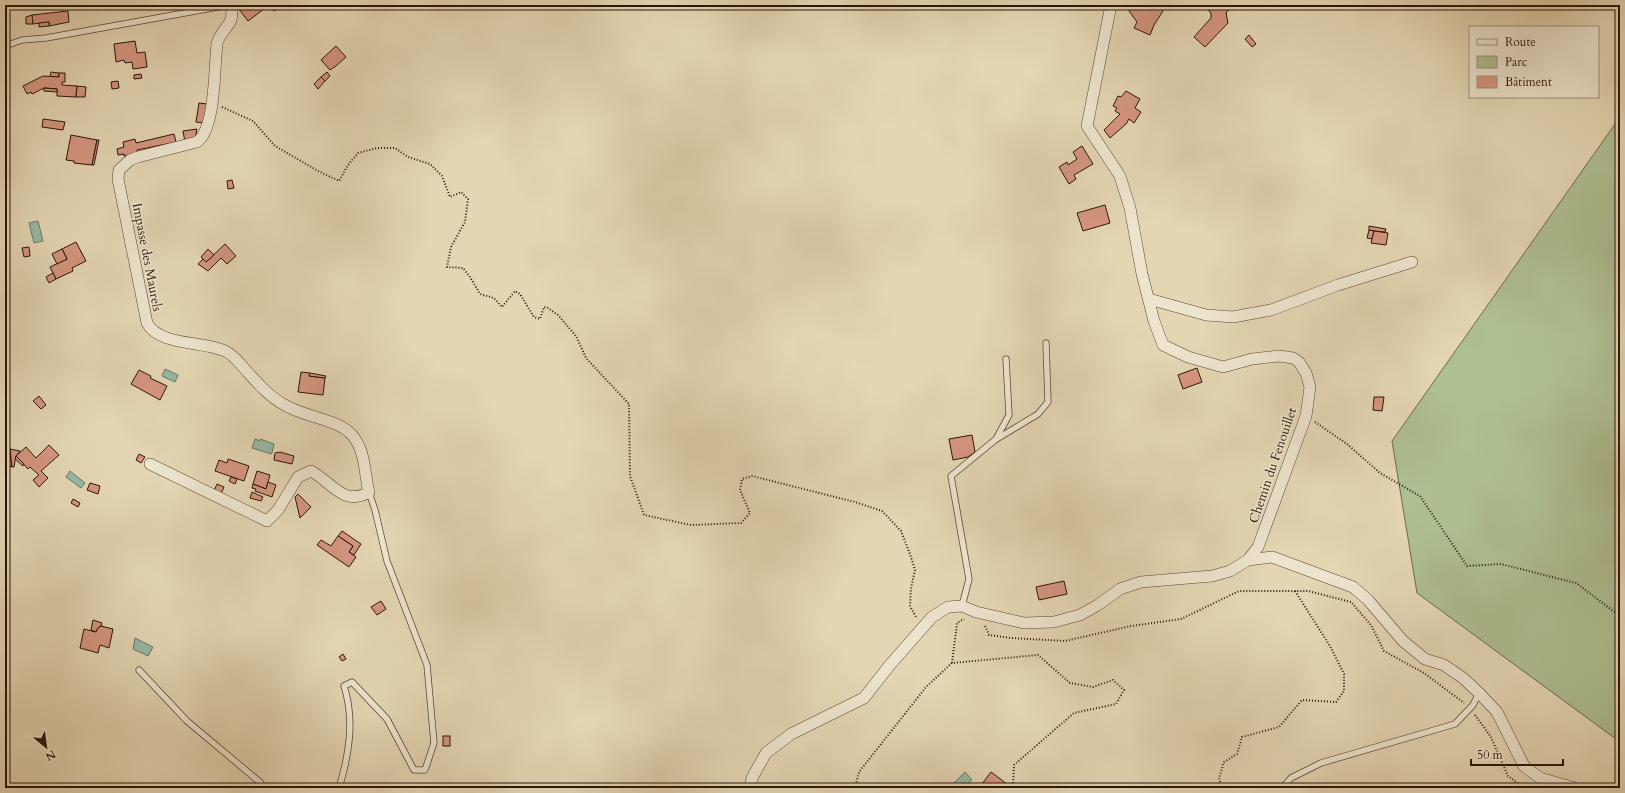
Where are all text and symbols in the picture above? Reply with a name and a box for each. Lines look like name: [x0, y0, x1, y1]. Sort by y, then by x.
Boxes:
legend: [1469, 26, 1599, 98]
text: Route: [1505, 34, 1536, 50]
text: Parc: [1505, 54, 1528, 70]
text: Bâtiment: [1505, 74, 1552, 90]
street label: Impasse des Maurels: [128, 201, 166, 313]
street label: Chemin du Fenouillet: [1245, 405, 1301, 526]
north arrow: [26, 727, 66, 767]
scale bar: [1471, 741, 1563, 767]
text: N: [42, 746, 58, 764]
text: 50 m: [1477, 747, 1504, 763]

